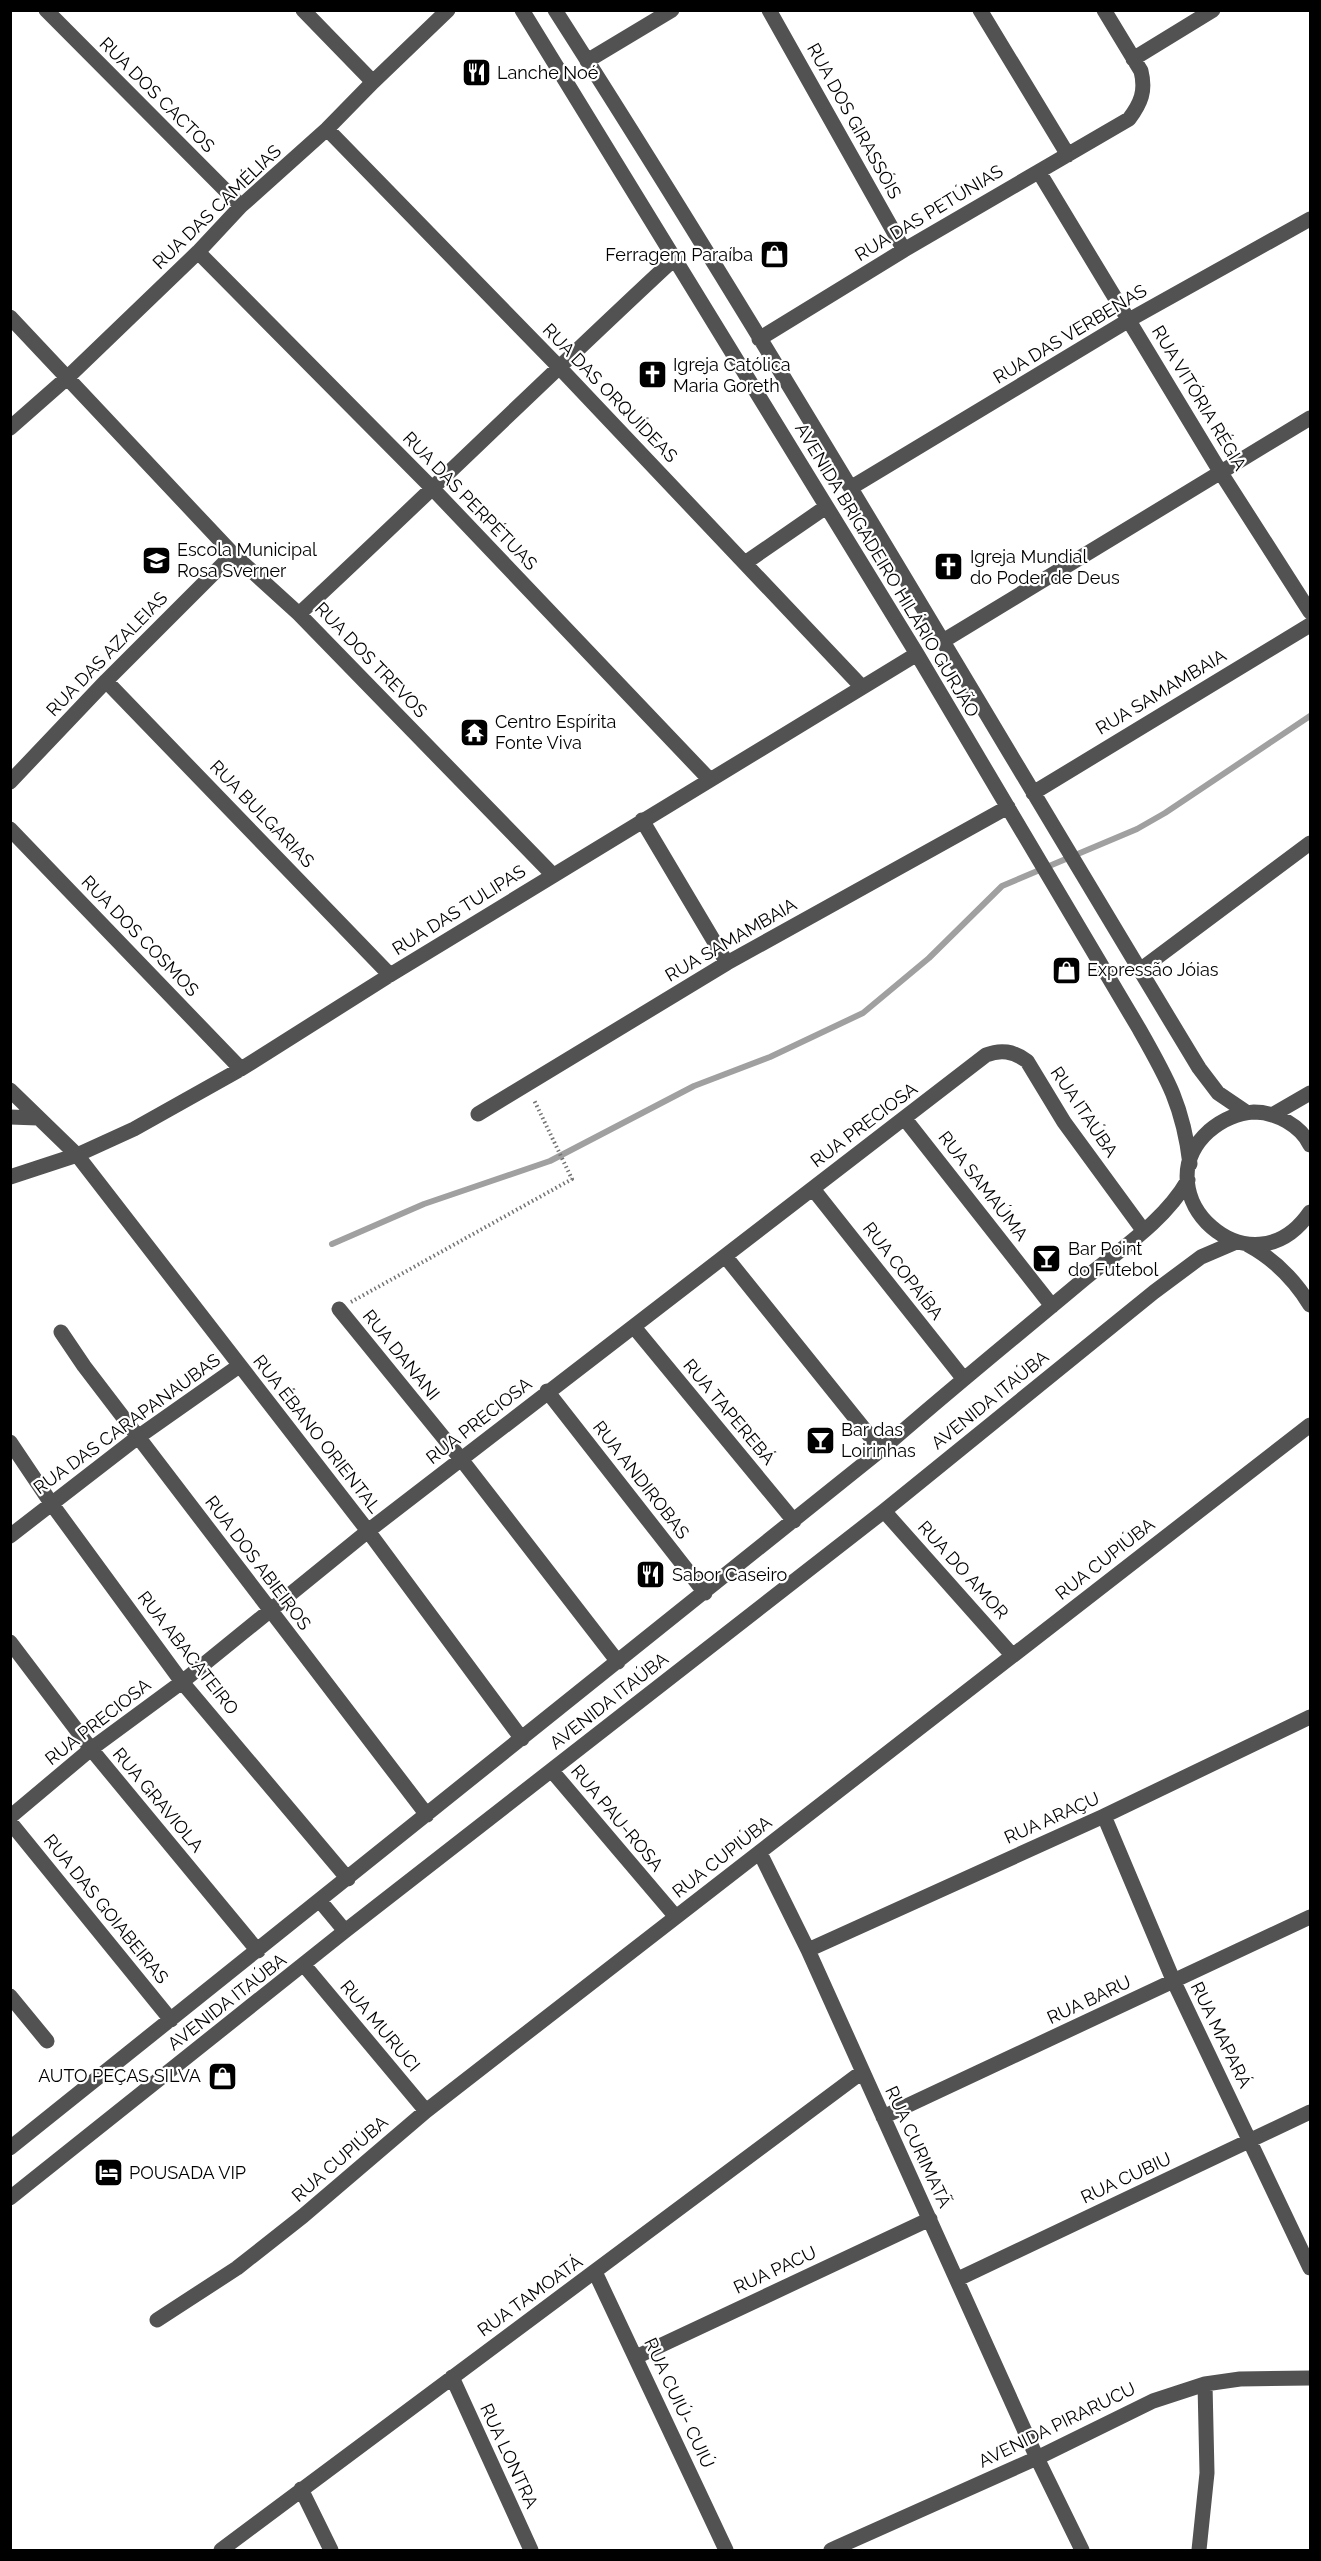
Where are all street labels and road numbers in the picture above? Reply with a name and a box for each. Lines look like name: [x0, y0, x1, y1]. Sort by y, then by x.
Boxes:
street label: RUA DOS CACTOS: [95, 33, 219, 157]
street label: RUA DOS GIRASSÓIS: [803, 39, 907, 202]
street label: RUA DAS CAMÉLIAS: [148, 139, 285, 273]
street label: RUA DAS PETÚNIAS: [850, 159, 1007, 265]
street label: RUA DAS VERBENAS: [989, 279, 1150, 388]
street label: RUA DAS ORQUÍDEAS: [539, 318, 683, 466]
street label: RUA VITÓRIA RÉGIA: [1148, 321, 1252, 474]
street label: AVENIDA BRIGADEIRO HILÁRIO GURJÃO: [791, 418, 985, 721]
street label: RUA DAS PERPÉTUAS: [399, 426, 543, 574]
street label: RUA DAS AZALEIAS: [42, 587, 172, 720]
street label: RUA DOS TREVOS: [311, 598, 432, 722]
street label: RUA SAMAMBAIA: [1092, 644, 1230, 739]
street label: RUA BULGARIAS: [206, 756, 319, 872]
street label: RUA DAS TULIPAS: [388, 860, 529, 959]
street label: RUA DOS COSMOS: [77, 871, 203, 1000]
street label: RUA SAMAMBAIA: [661, 893, 800, 986]
street label: RUA ITAÚBA: [1047, 1062, 1123, 1161]
street label: RUA PRECIOSA: [806, 1078, 921, 1171]
street label: RUA SAMAÚMA: [934, 1126, 1033, 1244]
street label: RUA COPAÍBA: [859, 1217, 949, 1323]
street label: RUA DANANI: [359, 1305, 444, 1404]
street label: AVENIDA ITAÚBA: [926, 1345, 1052, 1453]
street label: RUA DAS CARAPANAUBAS: [29, 1349, 224, 1498]
street label: RUA ÉBANO ORIENTAL: [249, 1350, 387, 1517]
street label: RUA TAPEREBÁ: [679, 1354, 780, 1469]
street label: RUA PRECIOSA: [422, 1373, 536, 1468]
street label: RUA ANDIROBAS: [589, 1417, 694, 1543]
street label: RUA DOS ABIEIROS: [201, 1491, 316, 1634]
street label: RUA CUPIÚBA: [1050, 1513, 1158, 1604]
street label: RUA DO AMOR: [914, 1516, 1013, 1623]
street label: RUA ABACATEIRO: [134, 1587, 243, 1719]
street label: AVENIDA ITAÚBA: [545, 1647, 672, 1753]
street label: RUA PRECIOSA: [41, 1674, 155, 1769]
street label: RUA GRAVIOLA: [109, 1743, 208, 1856]
street label: RUA PAU-ROSA: [567, 1760, 668, 1875]
street label: RUA ARAÇU: [1001, 1787, 1103, 1848]
street label: RUA CUPIÚBA: [667, 1811, 775, 1902]
street label: RUA DAS GOIABEIRAS: [40, 1830, 173, 1988]
street label: AVENIDA ITAÚBA: [163, 1948, 290, 2054]
street label: RUA BARU: [1043, 1971, 1134, 2028]
street label: RUA MURUCI: [336, 1976, 425, 2076]
street label: RUA MAPARÁ: [1187, 1978, 1257, 2091]
street label: RUA CURIMATÃ: [881, 2083, 956, 2211]
street label: RUA CUPIÚBA: [287, 2111, 392, 2206]
street label: RUA CUBIU: [1077, 2148, 1174, 2208]
street label: RUA PACU: [730, 2241, 820, 2298]
street label: RUA TAMOATÁ: [473, 2250, 586, 2341]
street label: RUA CUIÚ- CUIÚ: [640, 2334, 720, 2471]
street label: AVENIDA PIRARUCU: [975, 2377, 1139, 2472]
street label: RUA LONTRA: [476, 2400, 543, 2512]

